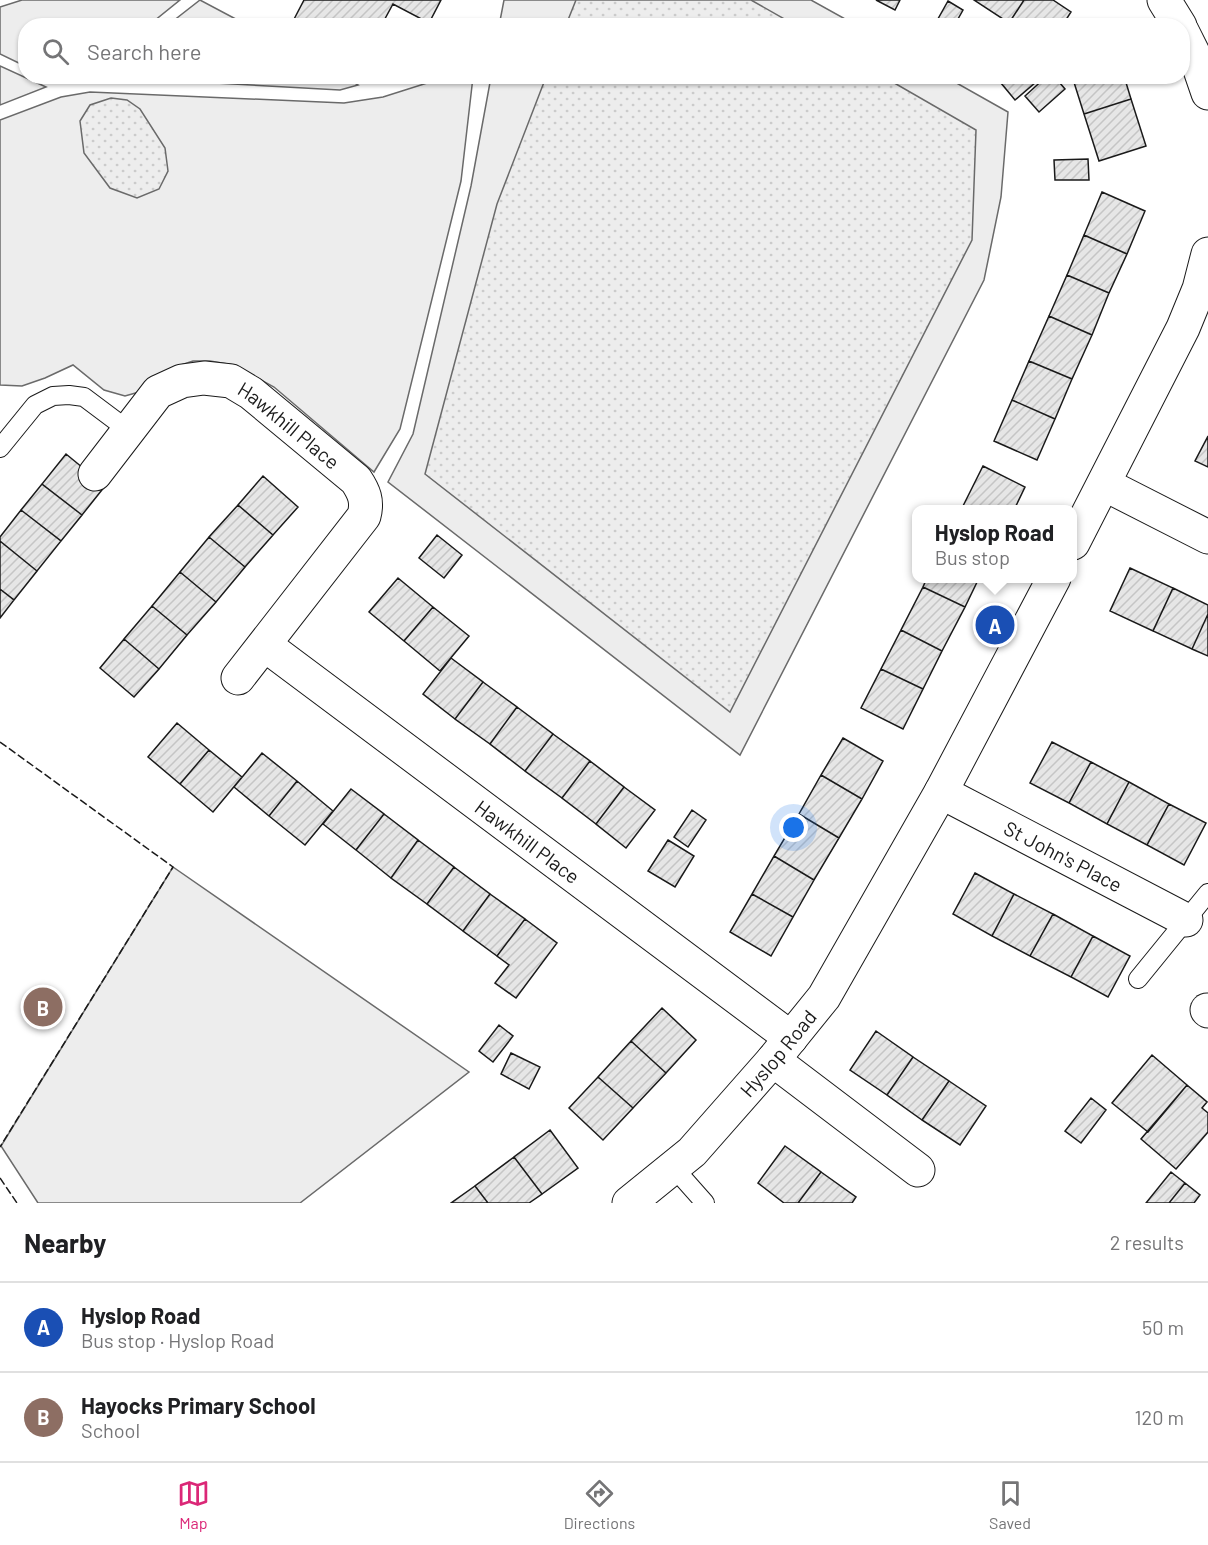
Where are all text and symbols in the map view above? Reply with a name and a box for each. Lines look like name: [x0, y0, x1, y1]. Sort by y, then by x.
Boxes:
search box: [18, 18, 1190, 84]
icon: search: [39, 35, 72, 68]
text: Search here: [87, 38, 201, 64]
street label: Hawkhill Place: [234, 376, 345, 474]
popup: [912, 505, 1077, 583]
text: Hyslop Road: [935, 519, 1054, 545]
text: Bus stop: [935, 545, 1010, 569]
pin: A: [976, 602, 1014, 648]
street label: Hawkhill Place: [471, 794, 585, 888]
your location: [779, 813, 808, 842]
street label: St John's Place: [1000, 815, 1126, 897]
pin: B: [24, 984, 63, 1030]
street label: Hyslop Road: [734, 1005, 821, 1101]
text: Nearby: [24, 1227, 106, 1258]
text: 2 results: [1110, 1230, 1184, 1254]
text: Hyslop Road: [81, 1302, 200, 1328]
text: A: [37, 1315, 50, 1339]
text: 50 m: [1142, 1315, 1184, 1339]
text: Bus stop · Hyslop Road: [81, 1328, 274, 1352]
text: Hayocks Primary School: [81, 1392, 316, 1418]
text: B: [37, 1405, 50, 1429]
text: 120 m: [1134, 1405, 1184, 1429]
text: School: [81, 1418, 140, 1442]
tab: Map: [177, 1477, 210, 1532]
tab: Directions: [564, 1477, 635, 1532]
tab: Saved: [989, 1477, 1031, 1532]

